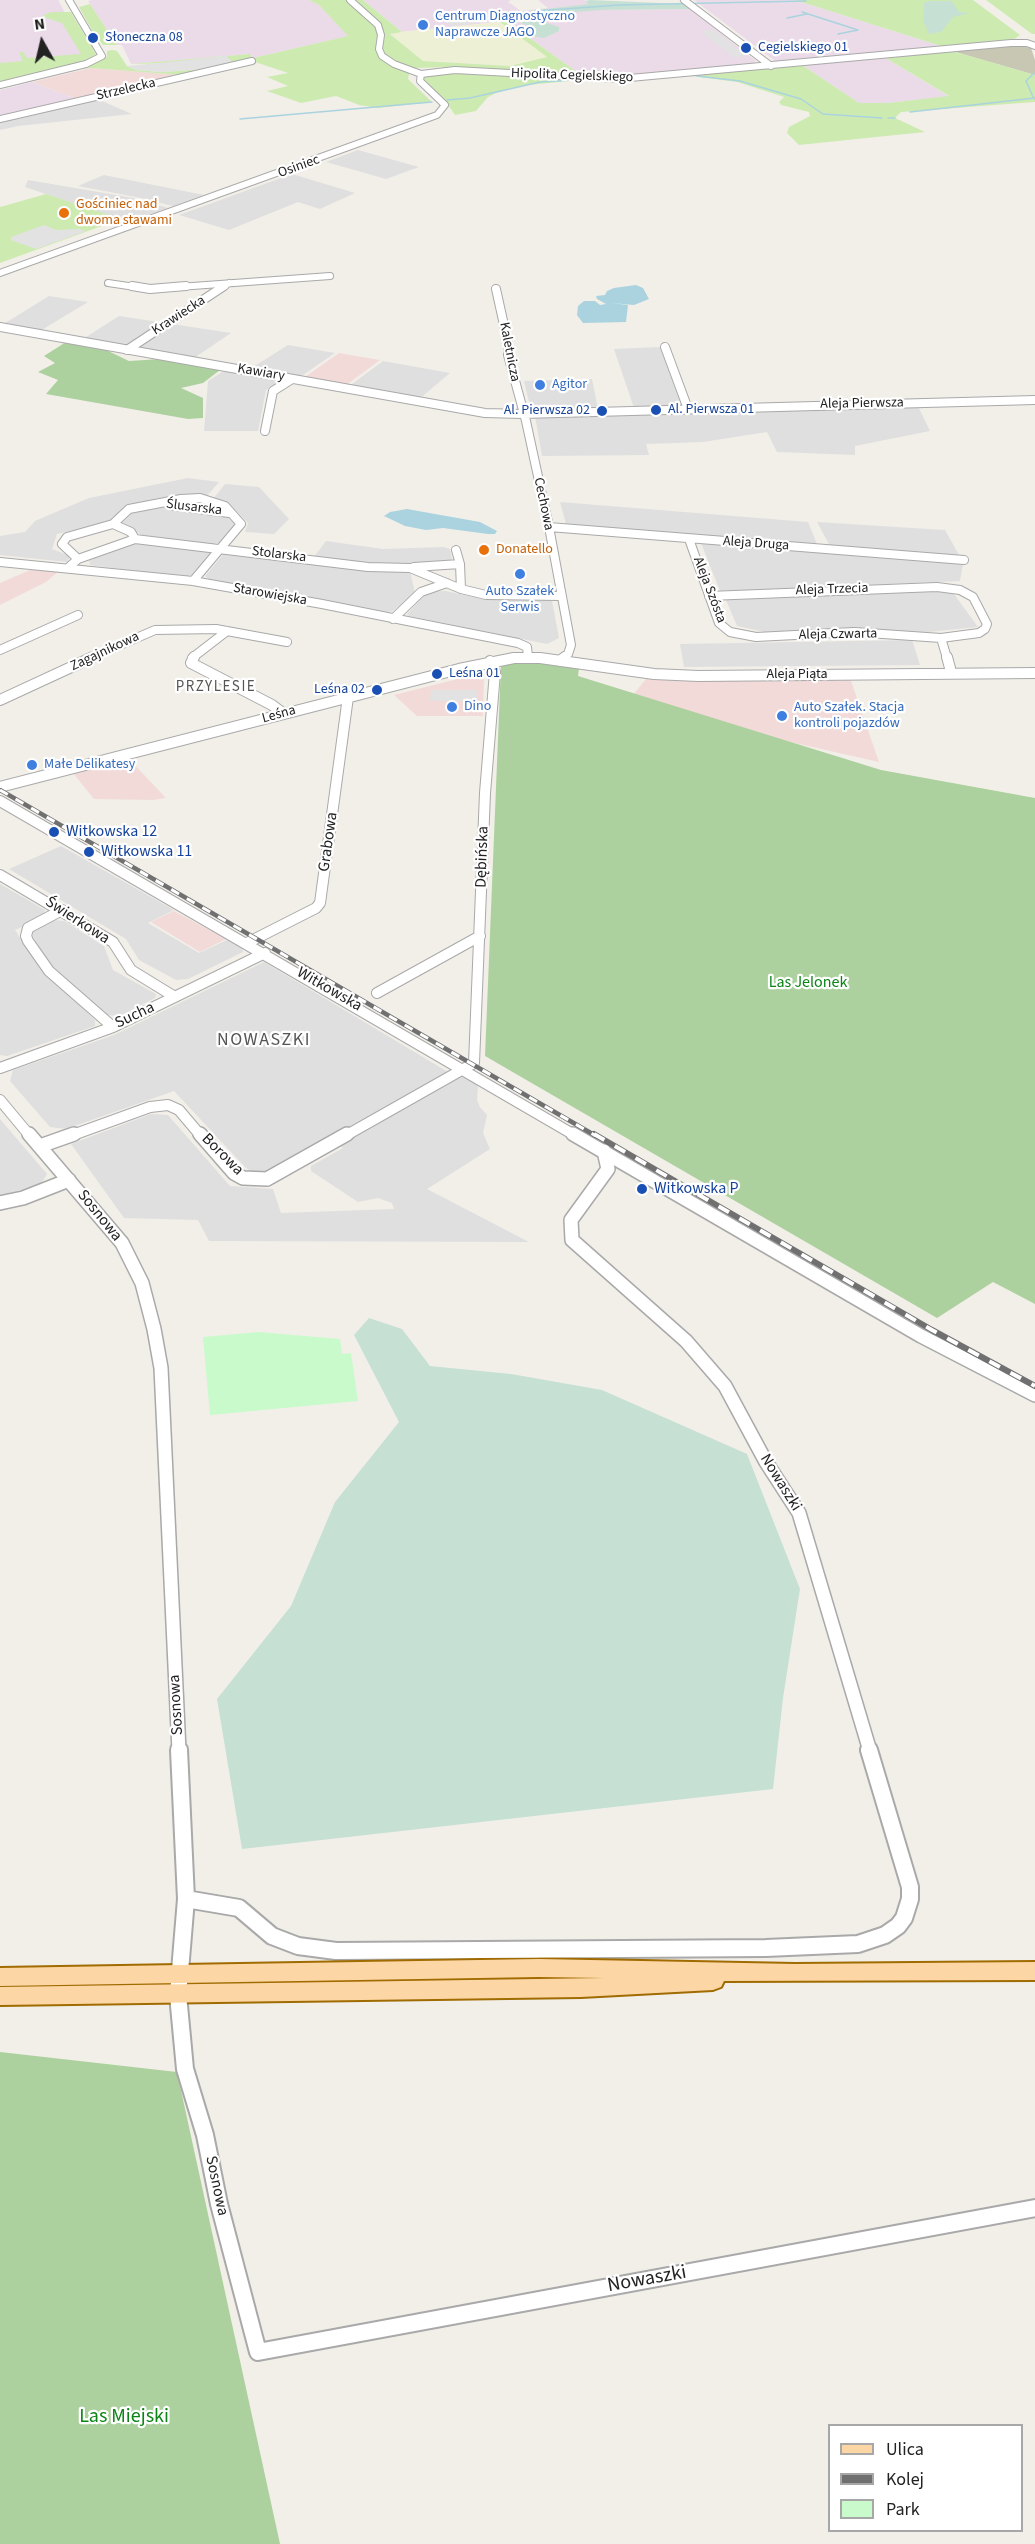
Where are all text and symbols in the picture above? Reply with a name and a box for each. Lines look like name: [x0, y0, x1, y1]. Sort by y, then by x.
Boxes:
place label: Centrum Diagnostyczno Naprawcze JAGO: [435, 9, 575, 42]
north arrow: [12, 12, 72, 72]
text: N: [33, 13, 46, 36]
marker: Centrum Diagnostyczno Naprawcze JAGO: [416, 18, 430, 32]
place label: Słoneczna 08: [105, 30, 183, 46]
marker: Słoneczna 08: [86, 31, 100, 45]
place label: Cegielskiego 01: [758, 40, 848, 56]
marker: Cegielskiego 01: [739, 41, 753, 55]
street label: Hipolita Cegielskiego: [510, 65, 634, 87]
street label: Strzelecka: [95, 75, 157, 105]
street label: Osiniec: [276, 152, 322, 182]
place label: Gościniec nad dwoma stawami: [76, 197, 172, 230]
marker: Gościniec nad dwoma stawami: [57, 206, 71, 220]
street label: Krawiecka: [149, 293, 209, 339]
street label: Kaletnicza: [495, 321, 523, 383]
street label: Kawiary: [236, 361, 286, 385]
place label: Agitor: [552, 377, 587, 393]
marker: Agitor: [533, 378, 547, 392]
street label: Aleja Pierwsza: [820, 395, 904, 413]
place label: Al. Pierwsza 01: [668, 402, 754, 418]
place label: Al. Pierwsza 02: [504, 403, 590, 419]
marker: Al. Pierwsza 01: [649, 403, 663, 417]
marker: Al. Pierwsza 02: [595, 404, 609, 418]
street label: Cechowa: [529, 476, 557, 532]
street label: Ślusarska: [165, 496, 223, 520]
street label: Aleja Druga: [722, 533, 790, 555]
place label: Donatello: [496, 542, 553, 558]
street label: Stolarska: [251, 543, 307, 567]
marker: Donatello: [477, 543, 491, 557]
street label: Aleja Szósta: [689, 555, 729, 625]
marker: Auto Szałek Serwis: [513, 567, 527, 581]
street label: Starowiejska: [232, 580, 308, 610]
street label: Aleja Trzecia: [795, 580, 869, 600]
place label: Auto Szałek Serwis: [486, 584, 554, 616]
street label: Aleja Czwarta: [799, 626, 877, 644]
street label: Zagajnikowa: [68, 629, 142, 675]
place label: Leśna 01: [449, 666, 500, 682]
marker: Leśna 01: [430, 667, 444, 681]
street label: Aleja Piąta: [766, 667, 828, 683]
district label: PRZYLESIE: [176, 679, 256, 697]
place label: Leśna 02: [314, 682, 365, 698]
marker: Leśna 02: [370, 683, 384, 697]
place label: Dino: [464, 699, 491, 715]
marker: Dino: [445, 700, 459, 714]
place label: Auto Szałek. Stacja kontroli pojazdów: [794, 700, 904, 732]
street label: Leśna: [260, 702, 298, 728]
marker: Auto Szałek. Stacja kontroli pojazdów: [775, 709, 789, 723]
place label: Małe Delikatesy: [44, 757, 135, 773]
marker: Małe Delikatesy: [25, 758, 39, 772]
street label: Grabowa: [315, 811, 343, 873]
place label: Witkowska 12: [66, 822, 157, 842]
marker: Witkowska 12: [47, 825, 61, 839]
street label: Dębińska: [472, 826, 494, 888]
place label: Witkowska 11: [101, 842, 192, 862]
marker: Witkowska 11: [82, 845, 96, 859]
street label: Świerkowa: [41, 893, 113, 949]
street label: Witkowska: [293, 964, 365, 1016]
park label: Las Jelonek: [769, 973, 847, 993]
street label: Sucha: [112, 999, 158, 1033]
district label: NOWASZKI: [217, 1030, 311, 1052]
street label: Borowa: [197, 1130, 247, 1180]
place label: Witkowska P: [654, 1179, 738, 1199]
marker: Witkowska P: [635, 1182, 649, 1196]
street label: Sosnowa: [72, 1186, 126, 1246]
street label: Nowaszki: [755, 1451, 805, 1515]
street label: Sosnowa: [166, 1674, 188, 1736]
street label: Sosnowa: [200, 2154, 232, 2218]
street label: Nowaszki: [606, 2261, 688, 2299]
park label: Las Miejski: [79, 2406, 169, 2430]
legend: [828, 2424, 1023, 2532]
text: Ulica: [886, 2437, 924, 2462]
text: Kolej: [886, 2467, 924, 2492]
text: Park: [886, 2497, 920, 2522]

